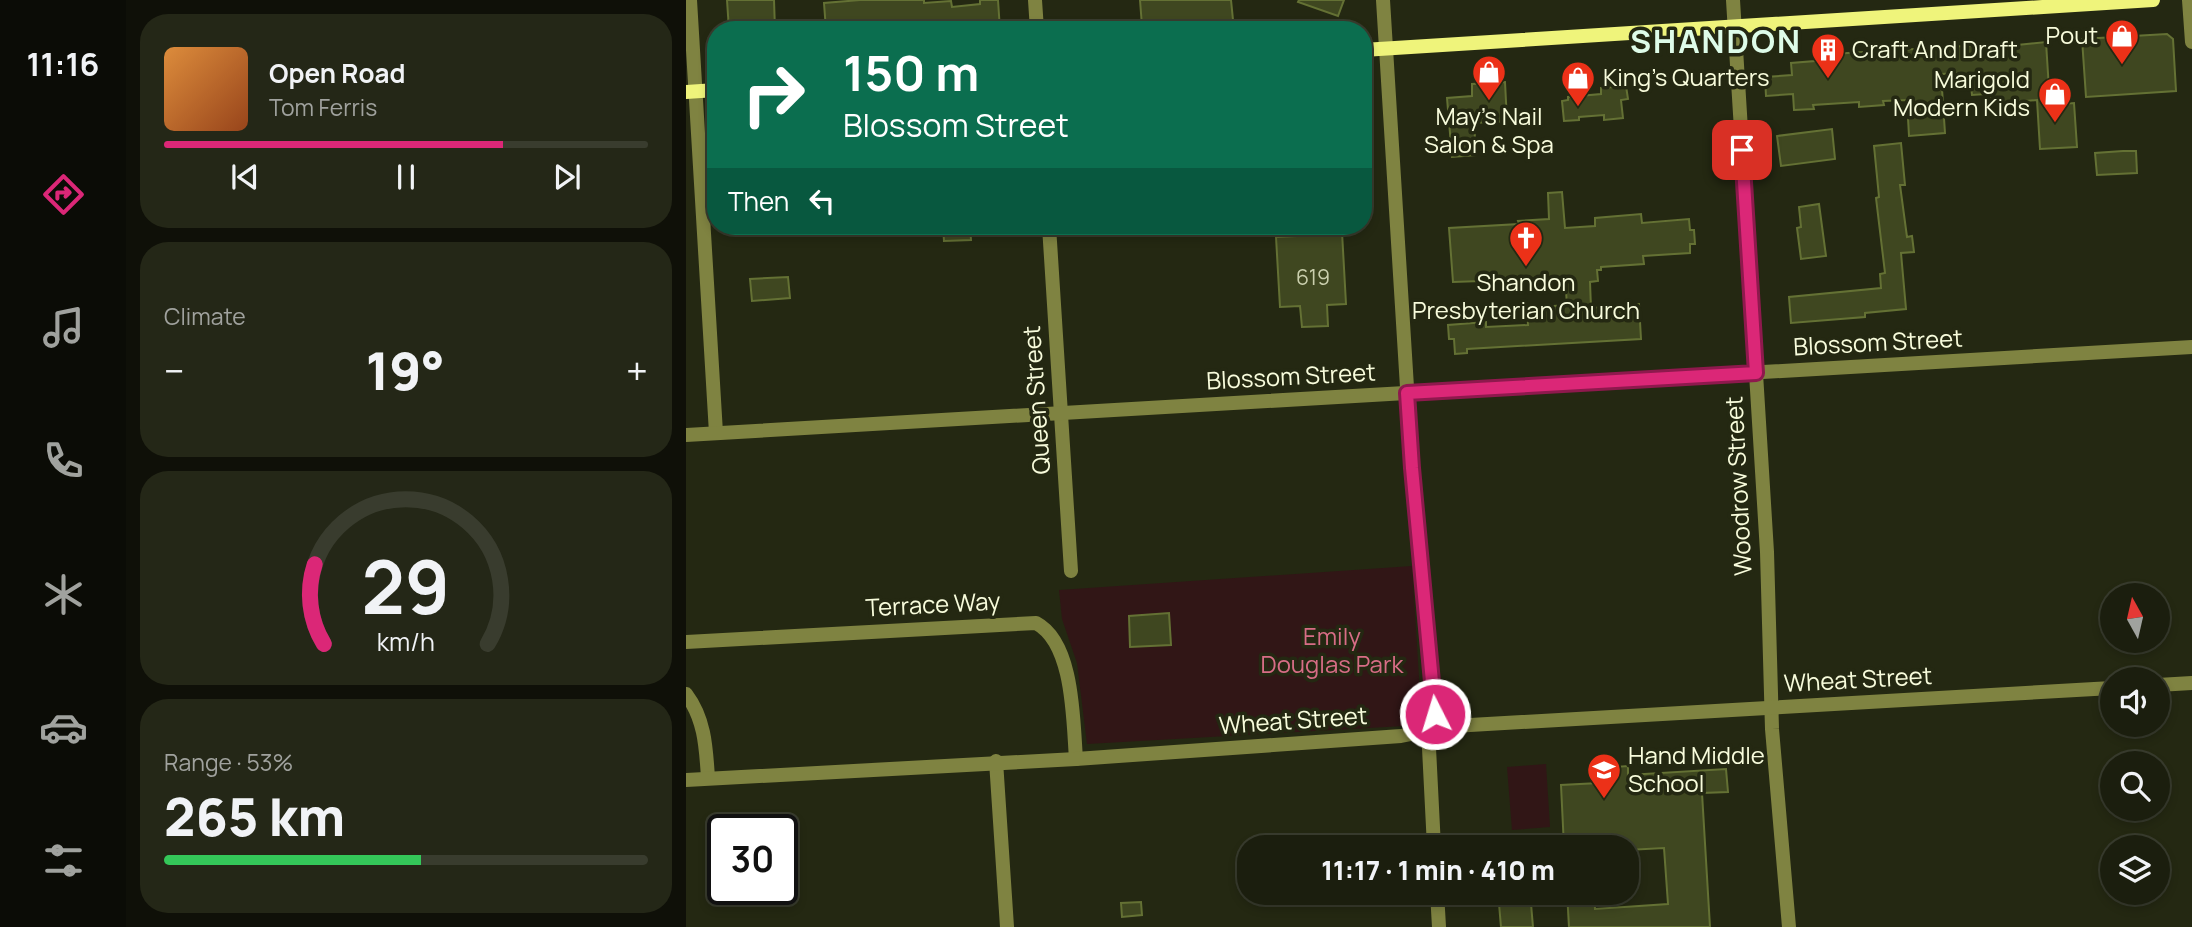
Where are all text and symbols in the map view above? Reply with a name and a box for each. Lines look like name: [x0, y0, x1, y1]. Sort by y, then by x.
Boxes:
shop icon: Pout: [2103, 17, 2141, 66]
place label: Pout: [2046, 18, 2098, 51]
district label: SHANDON: [1630, 19, 1802, 63]
building icon: Craft And Draft: [1809, 31, 1847, 80]
place label: Craft And Draft: [1852, 32, 2018, 65]
text: 150 m: [843, 39, 979, 106]
text: 11:16: [27, 42, 99, 86]
icon: right: [728, 49, 819, 140]
shop icon: May's Nail Salon & Spa: [1470, 53, 1508, 102]
text: Open Road: [269, 55, 405, 91]
shop icon: King's Quarters: [1559, 59, 1597, 108]
place label: King's Quarters: [1603, 60, 1770, 93]
place label: Marigold Modern Kids: [1893, 62, 2030, 123]
shop icon: Marigold Modern Kids: [2036, 75, 2074, 124]
text: Tom Ferris: [269, 91, 377, 123]
place label: May's Nail Salon & Spa: [1424, 99, 1554, 160]
text: Blossom Street: [843, 103, 1069, 147]
pin: [1712, 120, 1772, 180]
icon: arrive: [1723, 131, 1761, 169]
icon: previous: [226, 158, 264, 196]
icon: pause: [387, 158, 425, 196]
icon: next: [548, 158, 586, 196]
icon: directions: [39, 170, 88, 219]
icon: left: [803, 182, 841, 220]
text: Then: [728, 183, 789, 219]
church icon: Shandon Presbyterian Church: [1507, 219, 1545, 268]
house number: 619: [1296, 263, 1330, 291]
place label: Shandon Presbyterian Church: [1412, 265, 1640, 326]
text: Climate: [164, 300, 246, 332]
icon: music: [39, 303, 88, 352]
street label: Blossom Street: [1792, 321, 1963, 362]
street label: Queen Street: [1014, 325, 1057, 476]
text: 19°: [366, 335, 445, 406]
text: −: [164, 344, 185, 396]
text: +: [626, 344, 648, 396]
street label: Blossom Street: [1205, 355, 1376, 396]
street label: Woodrow Street: [1716, 396, 1759, 577]
icon: phone: [39, 436, 88, 485]
text: 29: [362, 536, 450, 636]
icon: climate: [39, 570, 88, 619]
street label: Terrace Way: [865, 583, 1002, 624]
north arrow: [2100, 583, 2170, 653]
map controls: [2100, 583, 2170, 905]
park label: Emily Douglas Park: [1261, 619, 1405, 680]
text: km/h: [377, 623, 435, 658]
street label: Wheat Street: [1783, 658, 1933, 699]
button: sound: [2100, 667, 2170, 737]
position arrow: [1398, 677, 1472, 751]
street label: Wheat Street: [1218, 698, 1368, 741]
icon: car: [39, 703, 88, 752]
place label: Hand Middle School: [1628, 738, 1765, 799]
text: Range · 53%: [164, 746, 293, 778]
school or university icon: Hand Middle School: [1585, 751, 1623, 800]
button: search: [2100, 751, 2170, 821]
text: 265 km: [164, 781, 345, 852]
speed limit sign: 30: [707, 814, 798, 905]
button: layers: [2100, 835, 2170, 905]
icon: filters: [39, 836, 88, 885]
text: 11:17 · 1 min · 410 m: [1321, 852, 1555, 888]

